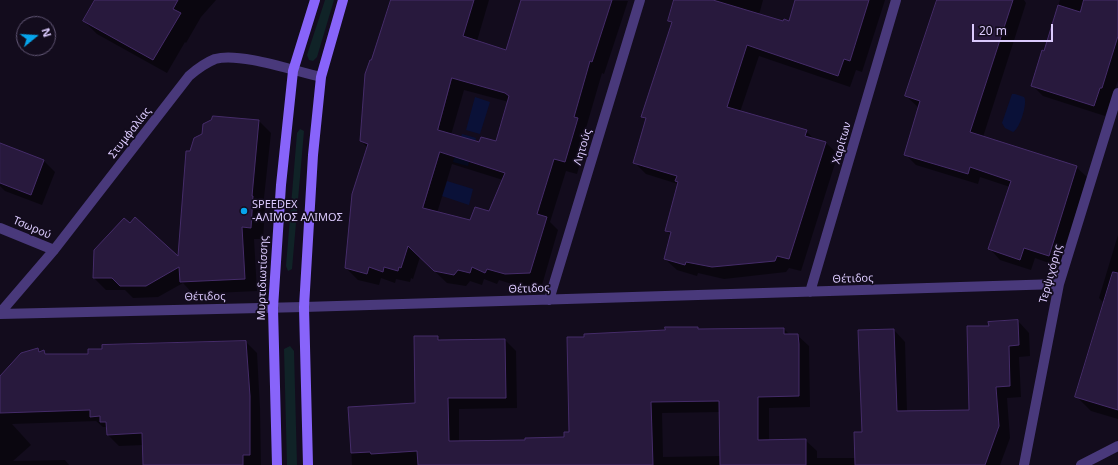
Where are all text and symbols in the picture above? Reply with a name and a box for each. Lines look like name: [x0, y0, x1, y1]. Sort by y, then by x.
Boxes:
north arrow: [16, 16, 56, 56]
scale bar: [974, 16, 1055, 42]
text: 20 m: [979, 22, 1007, 39]
text: N: [38, 26, 55, 39]
street label: Στυμφαλίας: [106, 105, 154, 161]
street label: Χαρίτων: [830, 121, 854, 165]
street label: Λητούς: [571, 127, 595, 167]
place label: SPEEDEX -ΑΛΙΜΟΣ ΑΛΙΜΟΣ: [252, 198, 343, 224]
marker: SPEEDEX -ΑΛΙΜΟΣ ΑΛΙΜΟΣ: [239, 206, 249, 216]
street label: Τσωρού: [11, 214, 53, 242]
street label: Μυρτιδιωτίσσης: [255, 235, 271, 321]
street label: Τερψιχόρης: [1037, 243, 1065, 305]
street label: Θέτιδος: [832, 272, 874, 286]
street label: Θέτιδος: [508, 282, 550, 296]
street label: Θέτιδος: [184, 290, 226, 304]

